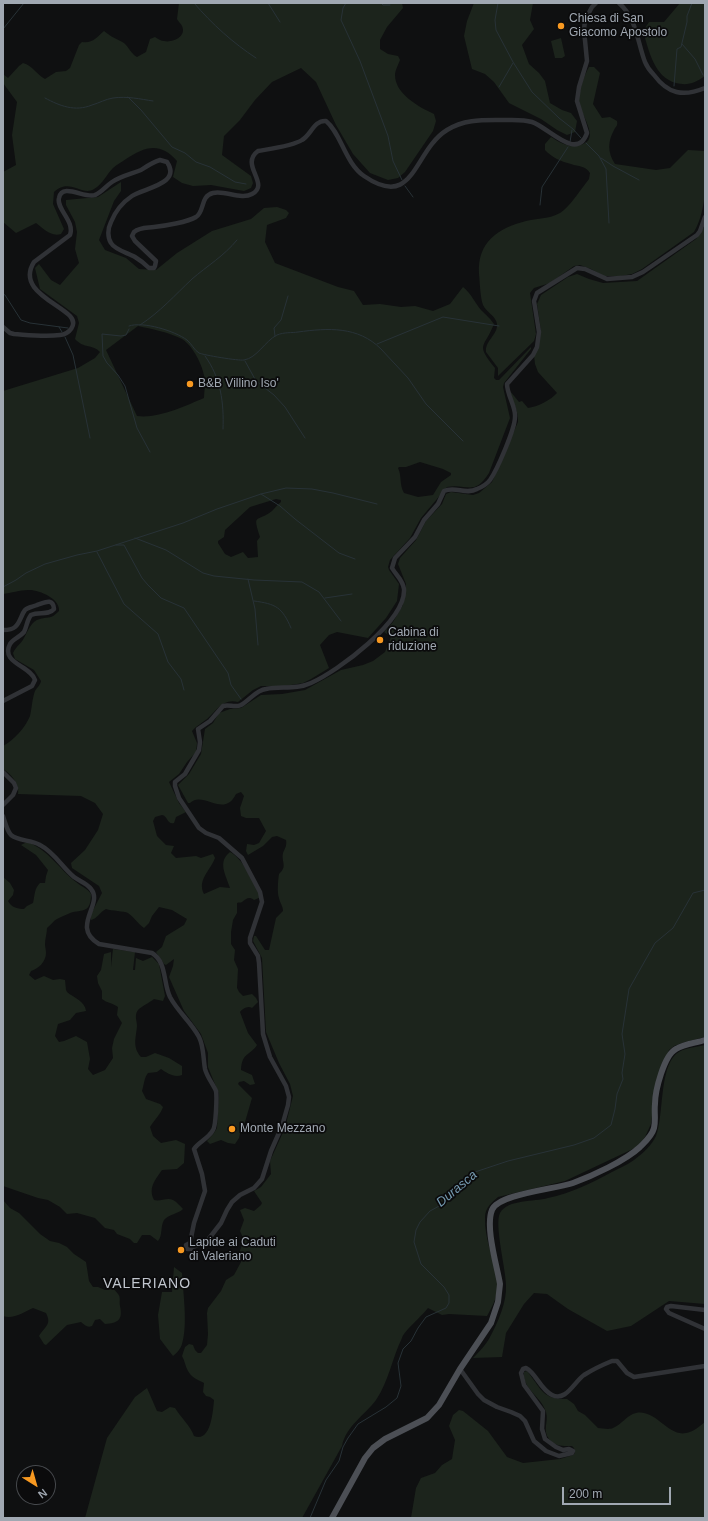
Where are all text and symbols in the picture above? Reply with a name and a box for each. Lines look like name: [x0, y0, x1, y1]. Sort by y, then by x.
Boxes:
place label: Chiesa di San Giacomo Apostolo: [569, 12, 667, 40]
marker: Chiesa di San Giacomo Apostolo: [556, 21, 566, 31]
place label: B&B Villino Iso': [198, 377, 279, 391]
marker: B&B Villino Iso': [185, 379, 195, 389]
place label: Cabina di riduzione: [388, 626, 439, 654]
marker: Cabina di riduzione: [375, 635, 385, 645]
place label: Monte Mezzano: [240, 1122, 325, 1136]
marker: Monte Mezzano: [227, 1124, 237, 1134]
water label: Durasca: [433, 1167, 481, 1211]
place label: Lapide ai Caduti di Valeriano: [189, 1236, 276, 1264]
marker: Lapide ai Caduti di Valeriano: [176, 1245, 186, 1255]
district label: VALERIANO: [103, 1276, 191, 1292]
north arrow: [16, 1465, 56, 1505]
scale bar: [564, 1479, 673, 1505]
text: N: [36, 1487, 49, 1501]
text: 200 m: [569, 1487, 602, 1501]

